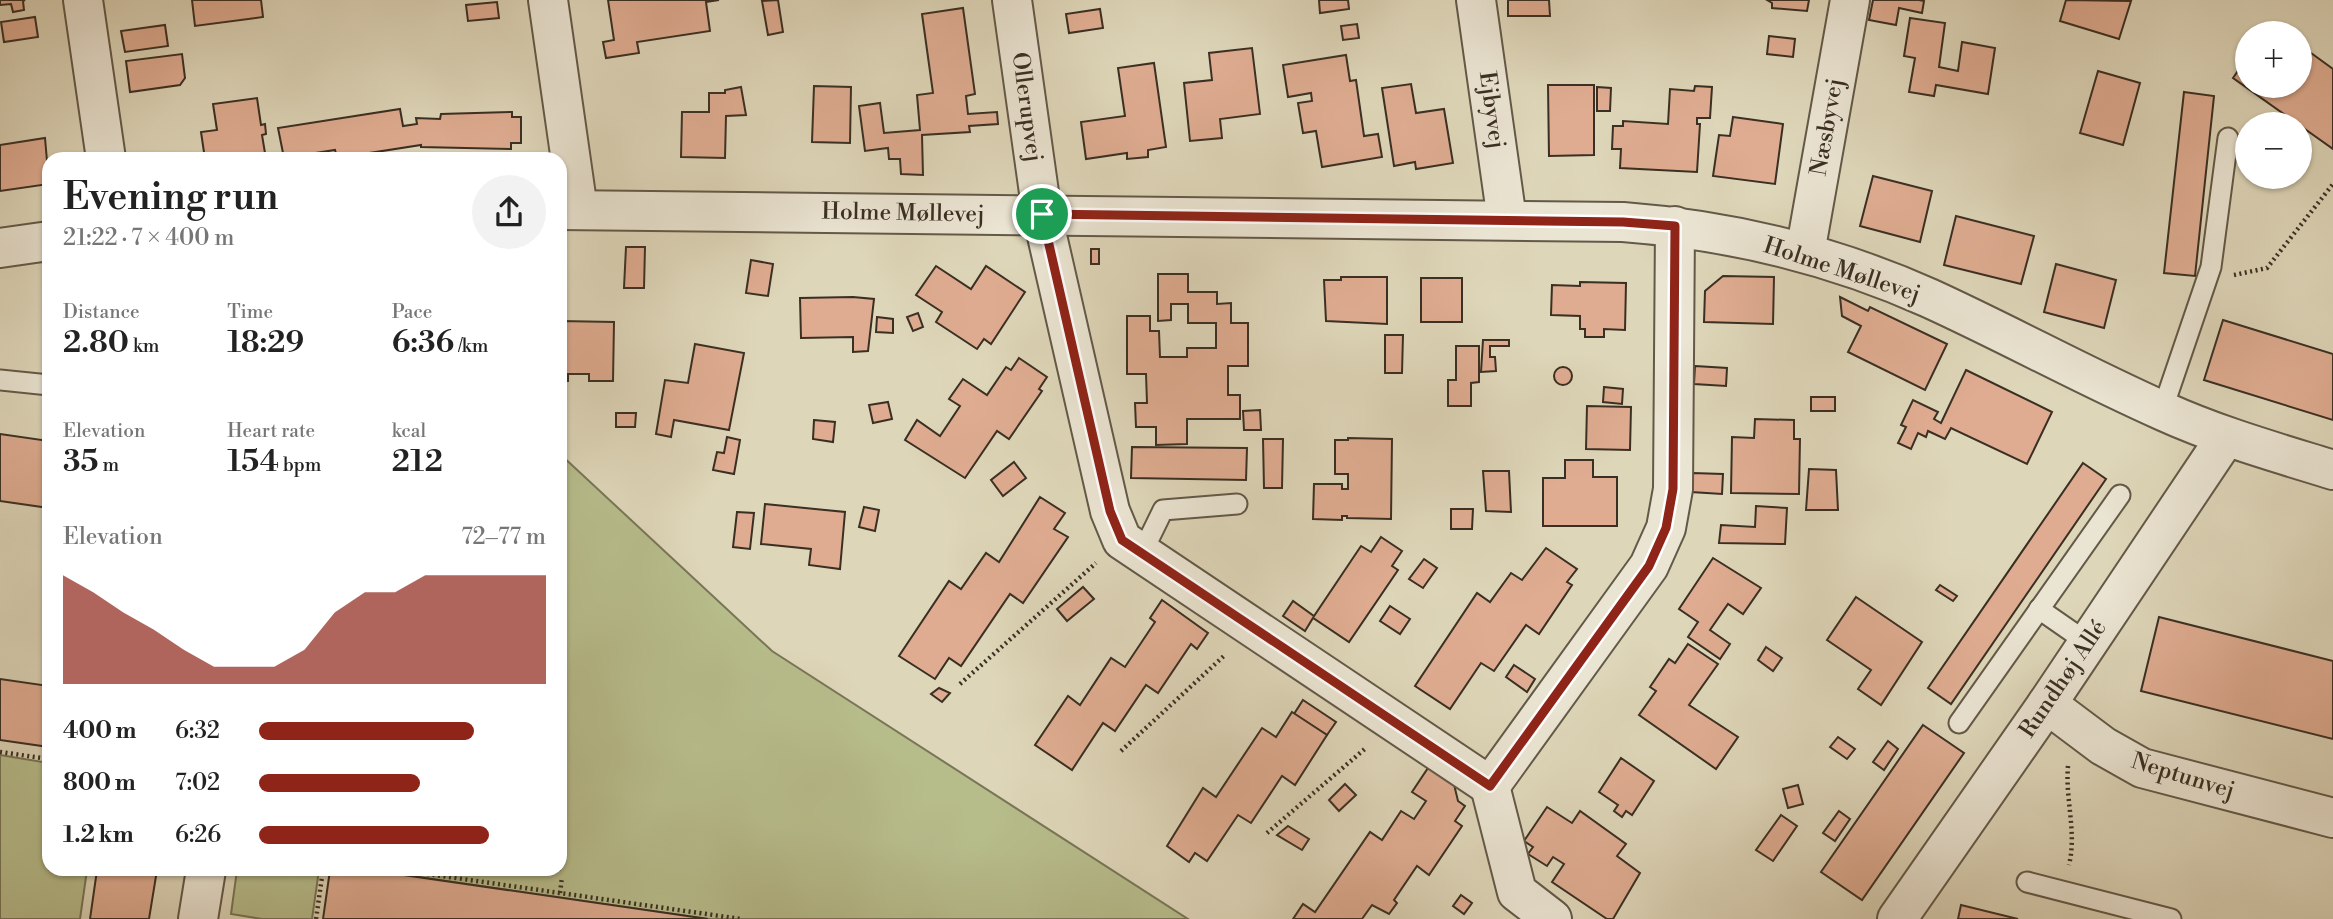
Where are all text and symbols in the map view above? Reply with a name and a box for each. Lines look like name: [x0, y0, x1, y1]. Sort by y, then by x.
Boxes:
map controls: [2235, 21, 2312, 189]
button: +: [2235, 21, 2312, 98]
street label: Ollerupvej: [1005, 50, 1049, 164]
street label: Ejbyvej: [1473, 70, 1511, 150]
street label: Næsbyvej: [1805, 76, 1849, 178]
button: −: [2235, 112, 2312, 189]
text: Evening run: [63, 174, 278, 221]
button: share: [472, 175, 546, 249]
pin: [1012, 184, 1072, 244]
icon: arrive: [1023, 195, 1061, 233]
street label: Holme Møllevej: [821, 198, 985, 228]
text: 21:22 · 7 × 400 m: [63, 224, 234, 252]
street label: Holme Møllevej: [1760, 231, 1924, 309]
text: Distance: [63, 300, 140, 324]
text: Time: [227, 300, 273, 324]
text: Pace: [392, 300, 432, 324]
text: 2.80: [63, 324, 129, 362]
text: 18:29: [227, 324, 304, 362]
text: 6:36: [392, 324, 454, 362]
text: km: [129, 334, 159, 358]
text: /km: [454, 334, 488, 358]
text: Elevation: [63, 419, 145, 443]
text: Heart rate: [227, 419, 315, 443]
text: kcal: [392, 419, 426, 443]
text: 35: [63, 443, 98, 481]
text: 154: [227, 443, 279, 481]
text: 212: [392, 443, 443, 481]
text: m: [98, 453, 119, 477]
text: bpm: [279, 453, 321, 477]
text: Elevation: [63, 523, 163, 551]
text: 72–77 m: [461, 523, 546, 551]
street label: Rundhøj Allé: [2013, 615, 2113, 743]
text: 400 m: [63, 717, 136, 745]
text: 6:32: [175, 717, 220, 745]
street label: Neptunvej: [2128, 747, 2238, 805]
text: 800 m: [63, 769, 136, 797]
text: 7:02: [175, 769, 220, 797]
text: 1.2 km: [63, 821, 134, 849]
text: 6:26: [175, 821, 221, 849]

